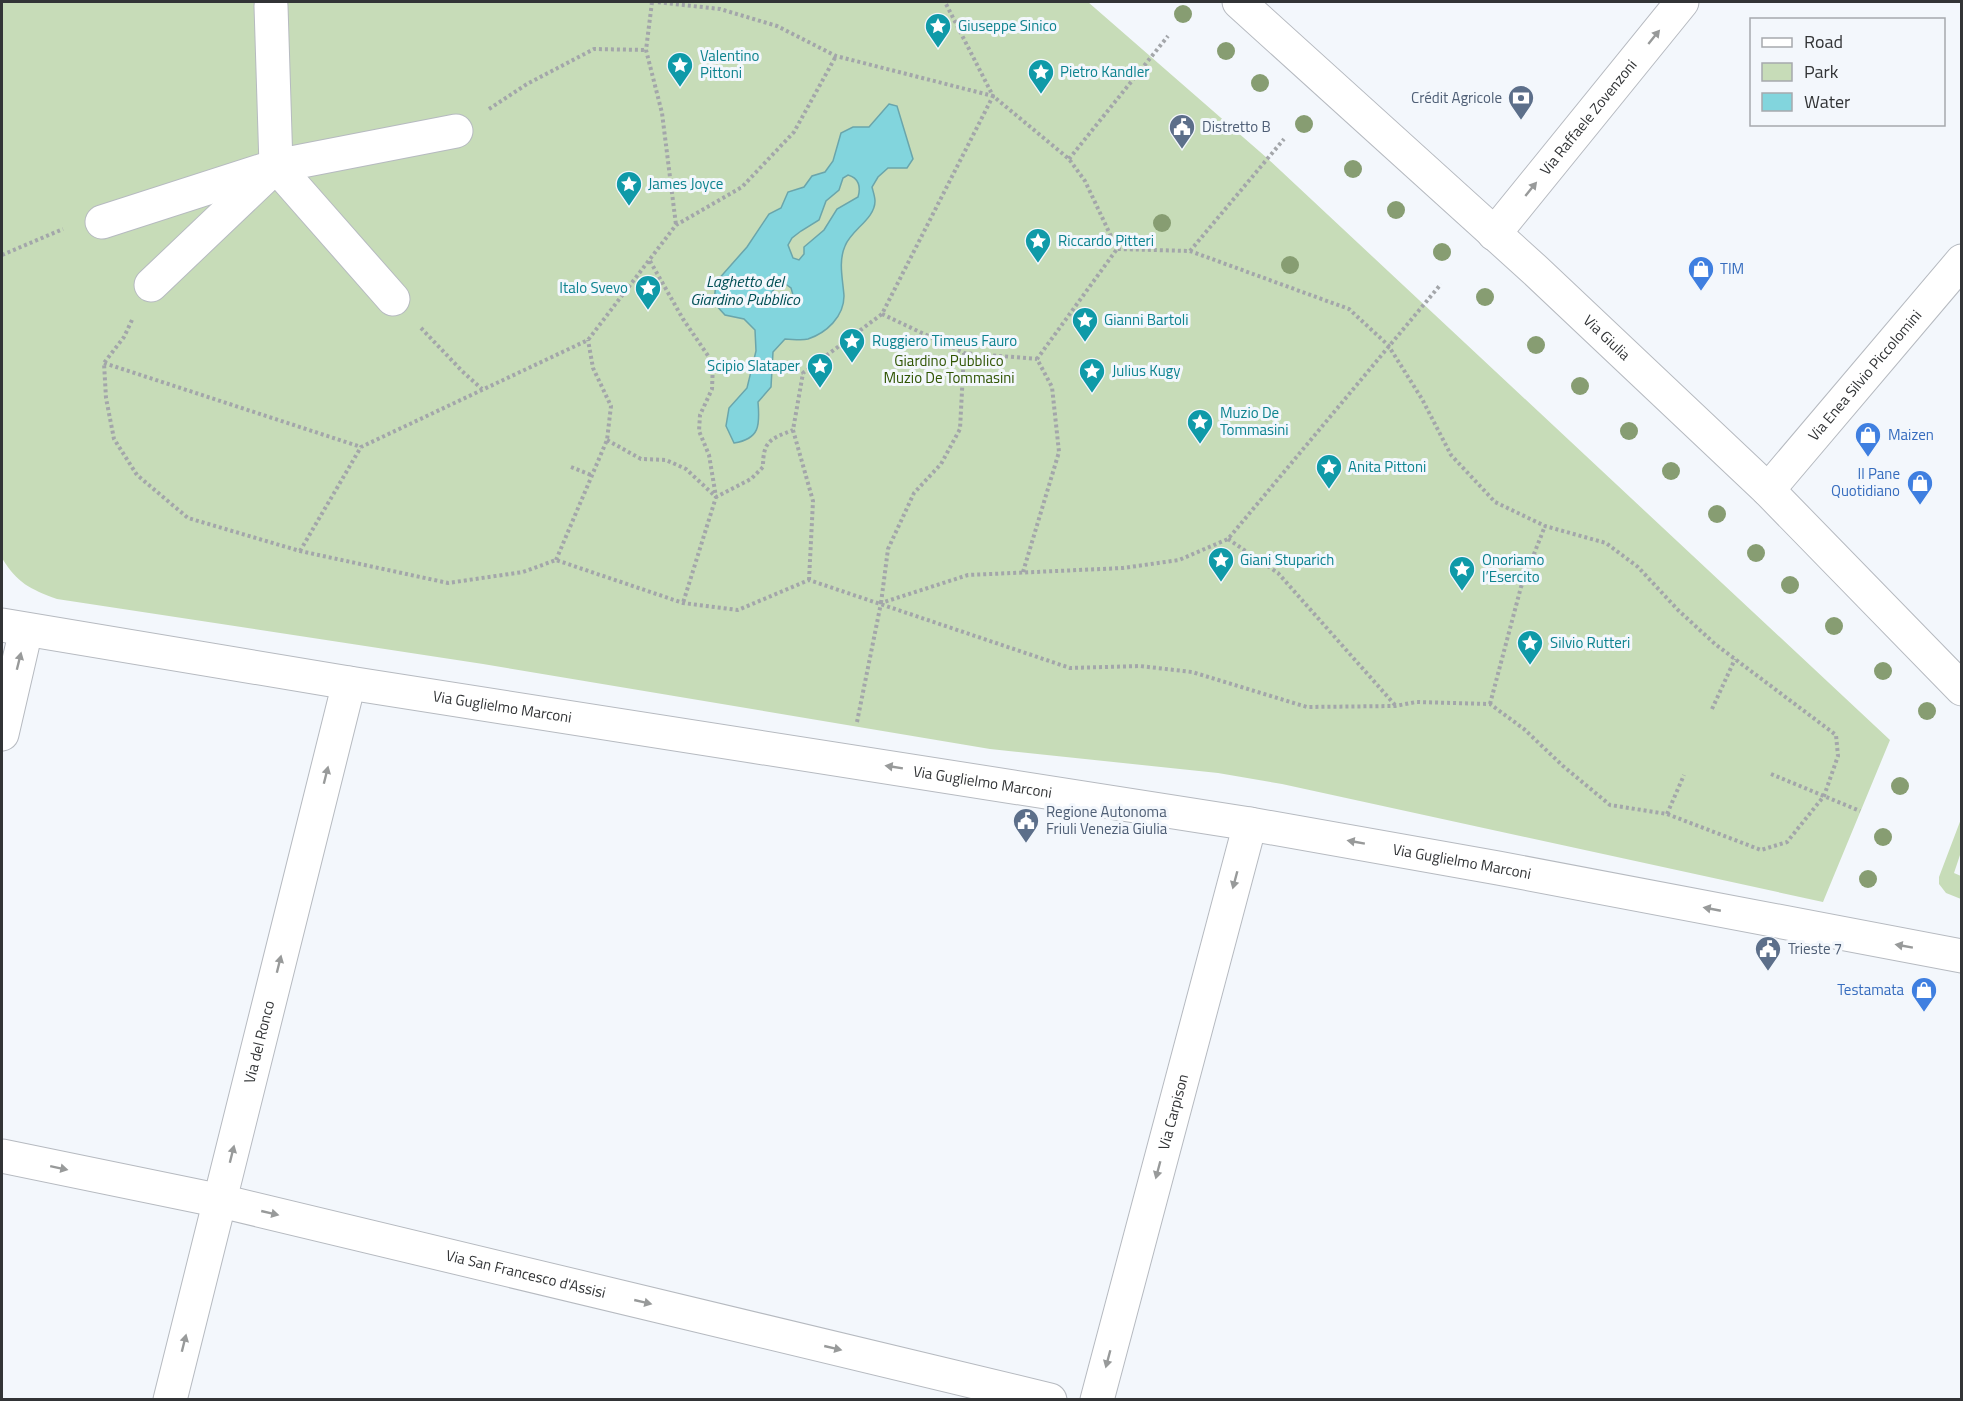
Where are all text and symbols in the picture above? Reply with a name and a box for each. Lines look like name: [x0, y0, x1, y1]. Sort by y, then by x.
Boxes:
place icon: Giuseppe Sinico: [923, 11, 953, 49]
place label: Giuseppe Sinico: [958, 14, 1057, 37]
legend: [1750, 18, 1945, 126]
text: Road: [1804, 28, 1843, 55]
one-way arrow: [1647, 29, 1660, 45]
place label: Valentino Pittoni: [700, 44, 759, 84]
place icon: Valentino Pittoni: [665, 50, 695, 88]
street label: Via Raffaele Zovenzoni: [1534, 54, 1642, 180]
place icon: Pietro Kandler: [1026, 57, 1056, 95]
text: Park: [1804, 58, 1839, 85]
place label: Pietro Kandler: [1060, 60, 1150, 83]
bank icon: Crédit Agricole: [1506, 83, 1536, 121]
place label: Crédit Agricole: [1411, 86, 1502, 109]
text: Water: [1804, 88, 1850, 115]
public building icon: Distretto B: [1167, 112, 1197, 150]
place label: Distretto B: [1202, 115, 1271, 138]
place icon: James Joyce: [614, 169, 644, 207]
place label: James Joyce: [648, 172, 723, 195]
one-way arrow: [1524, 182, 1537, 197]
place icon: Riccardo Pitteri: [1023, 226, 1053, 264]
place label: Riccardo Pitteri: [1058, 229, 1154, 252]
shop icon: TIM: [1686, 254, 1716, 292]
place label: TIM: [1720, 257, 1744, 280]
water label: Laghetto del Giardino Pubblico: [690, 269, 801, 311]
place icon: Italo Svevo: [633, 273, 663, 311]
place label: Italo Svevo: [559, 276, 628, 299]
street label: Via Enea Silvio Piccolomini: [1802, 304, 1927, 446]
place icon: Gianni Bartoli: [1070, 305, 1100, 343]
place label: Gianni Bartoli: [1104, 308, 1189, 331]
street label: Via Giulia: [1578, 309, 1636, 366]
place icon: Ruggiero Timeus Fauro: [837, 326, 867, 364]
place label: Ruggiero Timeus Fauro: [872, 329, 1017, 352]
park label: Giardino Pubblico Muzio De Tommasini: [883, 349, 1015, 389]
place icon: Scipio Slataper: [805, 351, 835, 389]
place label: Scipio Slataper: [707, 354, 800, 377]
place icon: Julius Kugy: [1077, 356, 1107, 394]
place label: Julius Kugy: [1112, 359, 1181, 382]
place label: Muzio De Tommasini: [1220, 401, 1289, 441]
place icon: Muzio De Tommasini: [1185, 407, 1215, 445]
shop icon: Maizen: [1853, 420, 1883, 458]
place label: Maizen: [1888, 423, 1934, 446]
place icon: Anita Pittoni: [1314, 452, 1344, 490]
place label: Anita Pittoni: [1348, 455, 1426, 478]
place label: Il Pane Quotidiano: [1831, 462, 1900, 502]
shop icon: Il Pane Quotidiano: [1905, 468, 1935, 506]
place icon: Giani Stuparich: [1206, 545, 1236, 583]
place label: Giani Stuparich: [1240, 548, 1334, 571]
place label: Onoriamo l’Esercito: [1482, 548, 1544, 588]
place icon: Onoriamo l’Esercito: [1447, 554, 1477, 592]
place icon: Silvio Rutteri: [1515, 628, 1545, 666]
place label: Silvio Rutteri: [1550, 631, 1630, 654]
one-way arrow: [14, 652, 24, 671]
street label: Via Guglielmo Marconi: [431, 684, 573, 729]
street label: Via Guglielmo Marconi: [911, 759, 1054, 804]
one-way arrow: [884, 762, 903, 771]
one-way arrow: [322, 766, 332, 784]
place label: Regione Autonoma Friuli Venezia Giulia: [1046, 800, 1168, 840]
public building icon: Regione Autonoma Friuli Venezia Giulia: [1011, 806, 1041, 844]
one-way arrow: [1346, 838, 1365, 847]
street label: Via Guglielmo Marconi: [1391, 838, 1533, 885]
one-way arrow: [1229, 871, 1239, 889]
one-way arrow: [1703, 904, 1722, 913]
public building icon: Trieste 7: [1753, 934, 1783, 972]
place label: Trieste 7: [1788, 937, 1842, 960]
one-way arrow: [1894, 941, 1913, 950]
one-way arrow: [275, 955, 285, 974]
shop icon: Testamata: [1909, 975, 1939, 1013]
place label: Testamata: [1837, 978, 1904, 1001]
street label: Via del Ronco: [237, 998, 280, 1086]
street label: Via Carpison: [1152, 1071, 1194, 1152]
one-way arrow: [227, 1144, 237, 1163]
one-way arrow: [1152, 1161, 1162, 1179]
one-way arrow: [50, 1163, 68, 1173]
one-way arrow: [261, 1208, 279, 1218]
street label: Via San Francesco d'Assisi: [444, 1243, 608, 1304]
one-way arrow: [634, 1298, 653, 1308]
one-way arrow: [180, 1334, 190, 1352]
one-way arrow: [824, 1343, 842, 1353]
one-way arrow: [1102, 1349, 1112, 1368]

